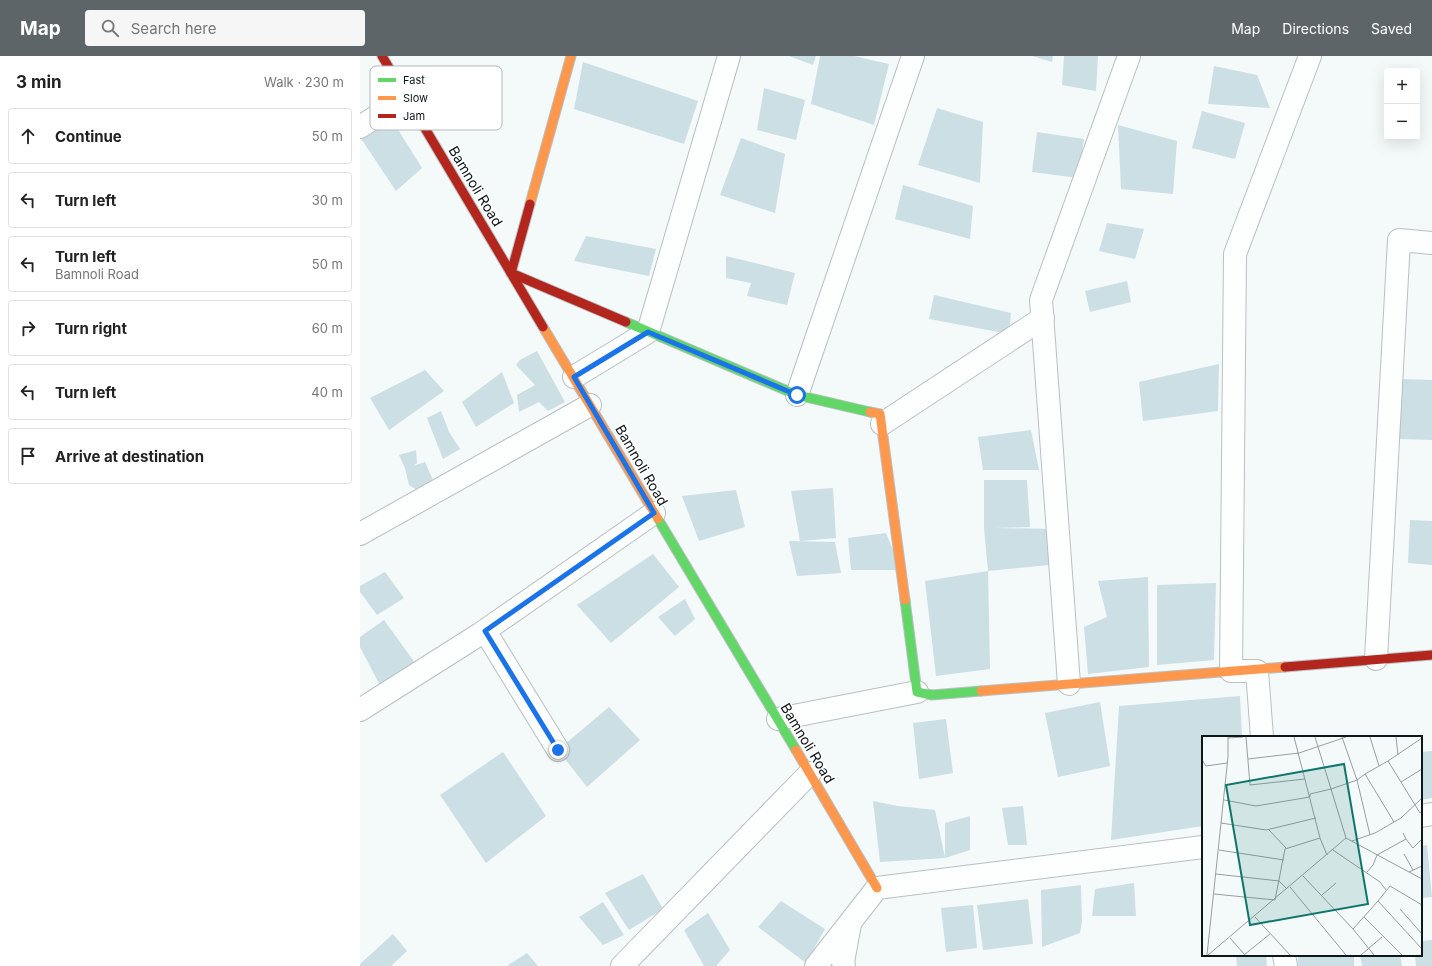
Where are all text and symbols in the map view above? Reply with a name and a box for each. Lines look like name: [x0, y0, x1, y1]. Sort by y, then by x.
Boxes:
search box: [85, 10, 365, 46]
text: Map: [20, 17, 61, 40]
icon: search: [99, 17, 121, 39]
text: Search here: [131, 19, 216, 38]
text: Map: [1231, 20, 1260, 37]
text: Directions: [1282, 20, 1349, 37]
text: Saved: [1371, 20, 1412, 37]
legend: [370, 66, 502, 130]
map controls: [1384, 68, 1420, 140]
button: +: [1384, 68, 1420, 104]
text: 3 min: [16, 72, 62, 92]
text: Fast: [403, 73, 425, 87]
text: Walk · 230 m: [264, 74, 344, 90]
text: Slow: [403, 91, 428, 105]
button: −: [1384, 104, 1420, 140]
text: Jam: [403, 109, 425, 123]
icon: ahead: [17, 125, 39, 147]
text: Continue: [55, 127, 122, 146]
text: 50 m: [312, 128, 343, 144]
street label: Bamnoli Road: [445, 143, 507, 229]
icon: left: [17, 189, 39, 211]
text: Turn left: [55, 191, 116, 210]
text: 30 m: [312, 192, 343, 208]
text: Turn left: [55, 247, 116, 266]
icon: left: [17, 253, 39, 275]
text: 50 m: [312, 256, 343, 272]
text: Bamnoli Road: [55, 266, 139, 282]
icon: right: [17, 317, 39, 339]
text: Turn right: [55, 319, 127, 338]
text: 60 m: [312, 320, 343, 336]
icon: left: [17, 381, 39, 403]
text: Turn left: [55, 383, 116, 402]
text: 40 m: [311, 384, 343, 400]
route start: [788, 386, 806, 404]
street label: Bamnoli Road: [612, 422, 672, 508]
icon: arrive: [17, 445, 39, 467]
text: Arrive at destination: [55, 447, 204, 466]
street label: Bamnoli Road: [777, 700, 839, 786]
inset map: [1202, 736, 1422, 956]
route end: [549, 741, 567, 759]

